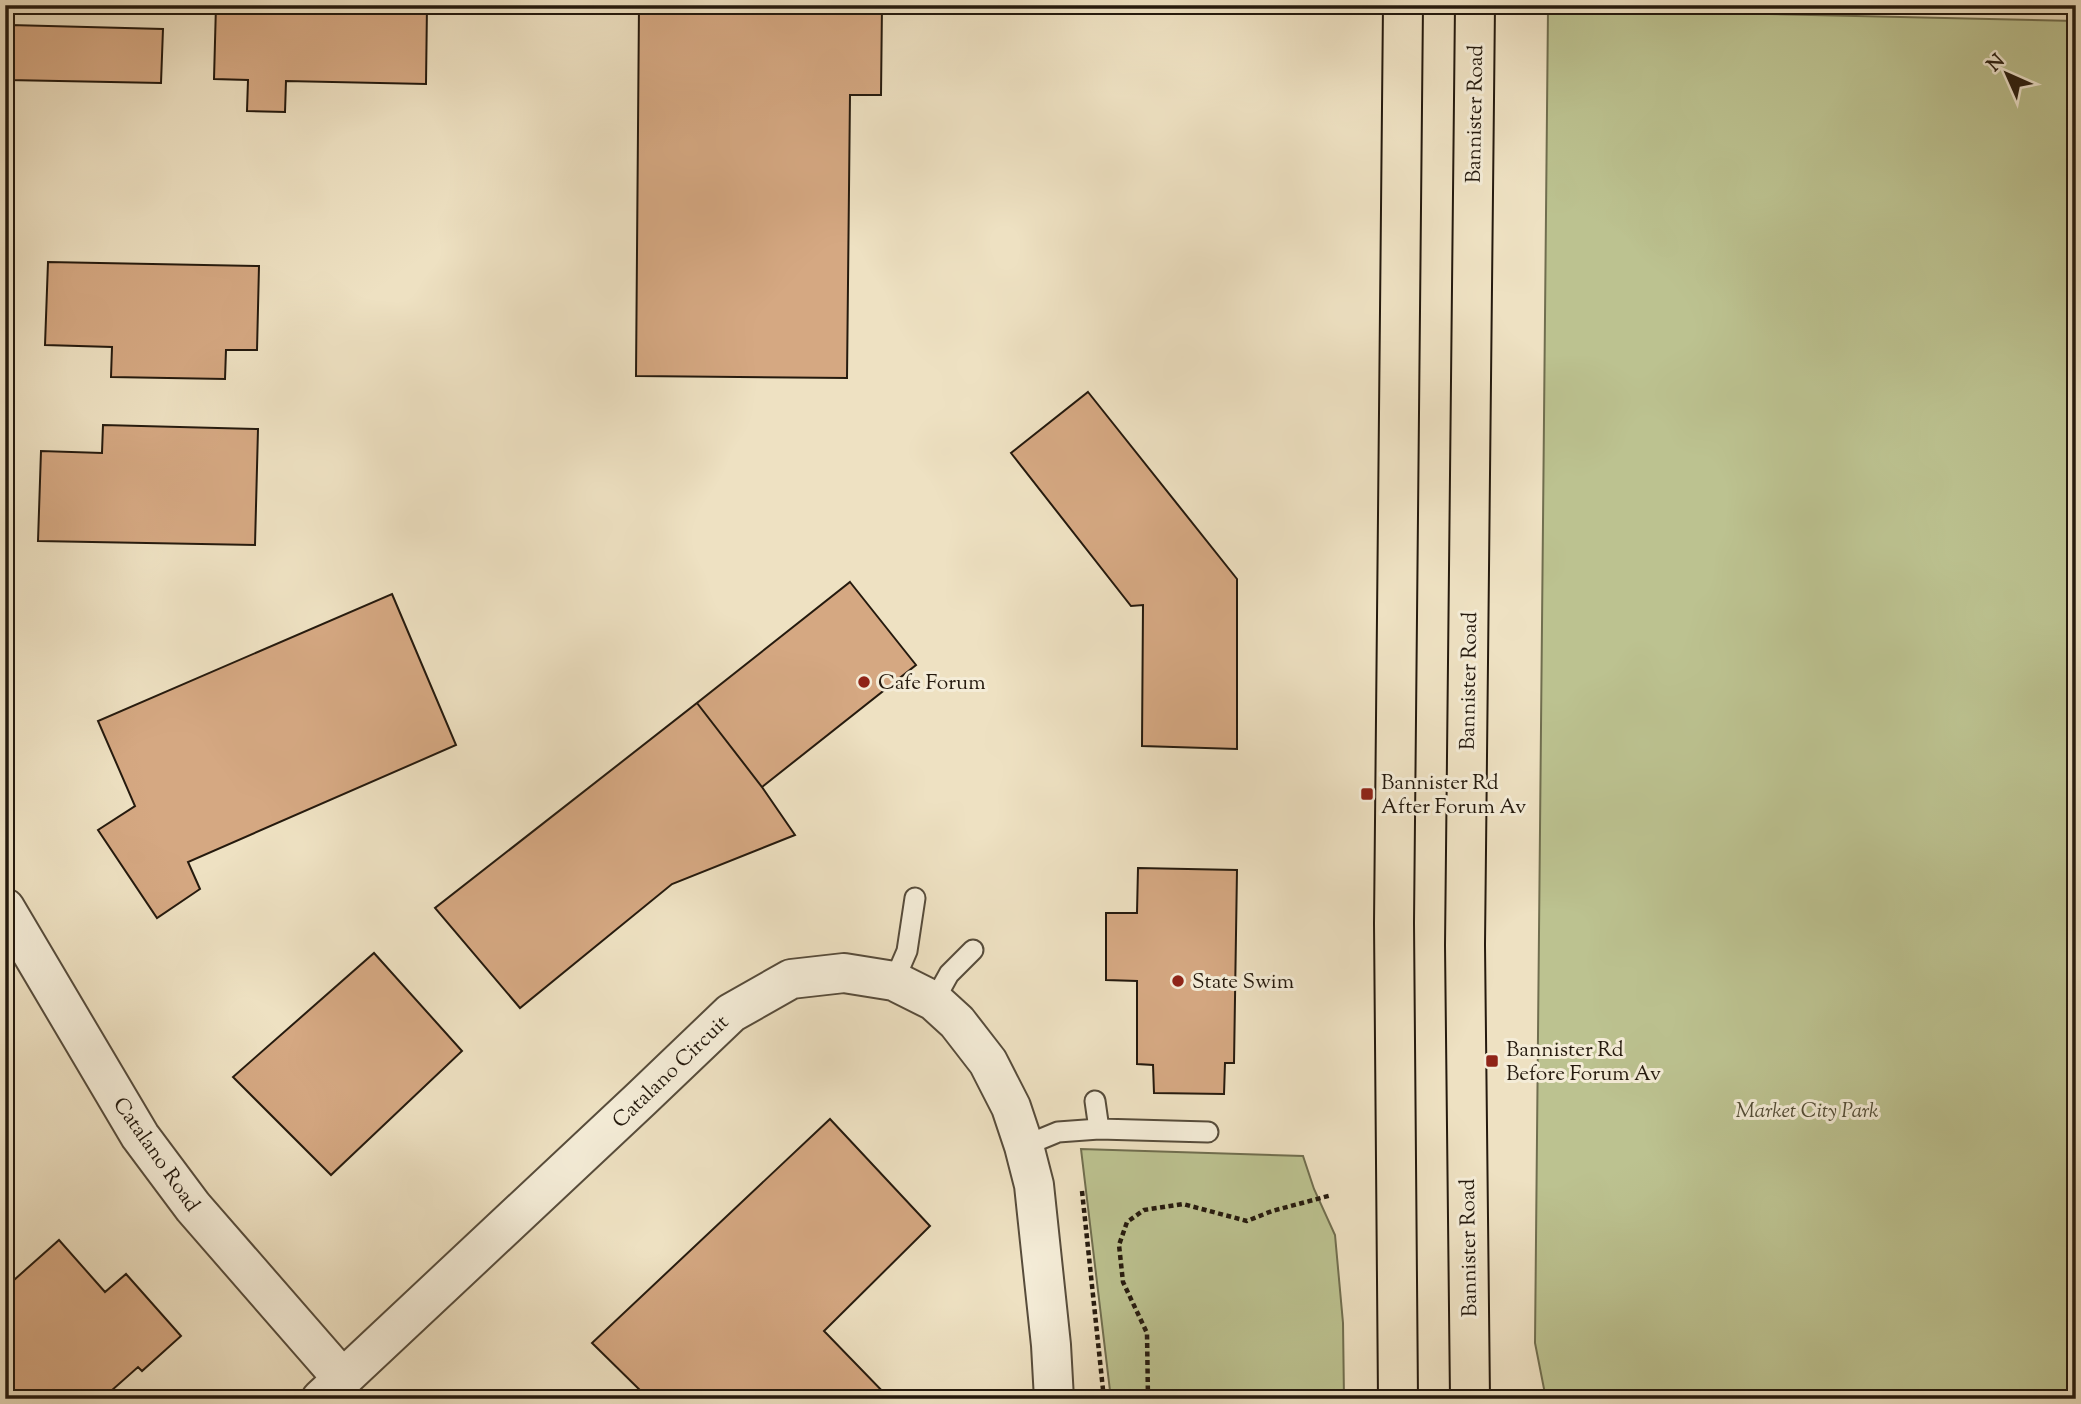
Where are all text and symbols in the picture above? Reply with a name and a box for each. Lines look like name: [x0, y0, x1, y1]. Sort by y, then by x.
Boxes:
north arrow: [1972, 38, 2042, 108]
street label: Bannister Road: [1460, 44, 1492, 184]
text: N: [1982, 49, 2012, 79]
street label: Bannister Road: [1454, 611, 1486, 751]
place label: Cafe Forum: [878, 669, 986, 699]
marker: Cafe Forum: [856, 674, 872, 690]
place label: Bannister Rd After Forum Av: [1381, 769, 1526, 823]
marker: Bannister Rd After Forum Av: [1359, 786, 1375, 802]
place label: State Swim: [1192, 968, 1294, 998]
marker: State Swim: [1170, 973, 1186, 989]
street label: Catalano Circuit: [606, 1009, 736, 1136]
place label: Bannister Rd Before Forum Av: [1506, 1036, 1661, 1090]
marker: Bannister Rd Before Forum Av: [1484, 1053, 1500, 1069]
street label: Catalano Road: [105, 1092, 206, 1219]
park label: Market City Park: [1735, 1097, 1879, 1127]
street label: Bannister Road: [1454, 1178, 1486, 1317]

